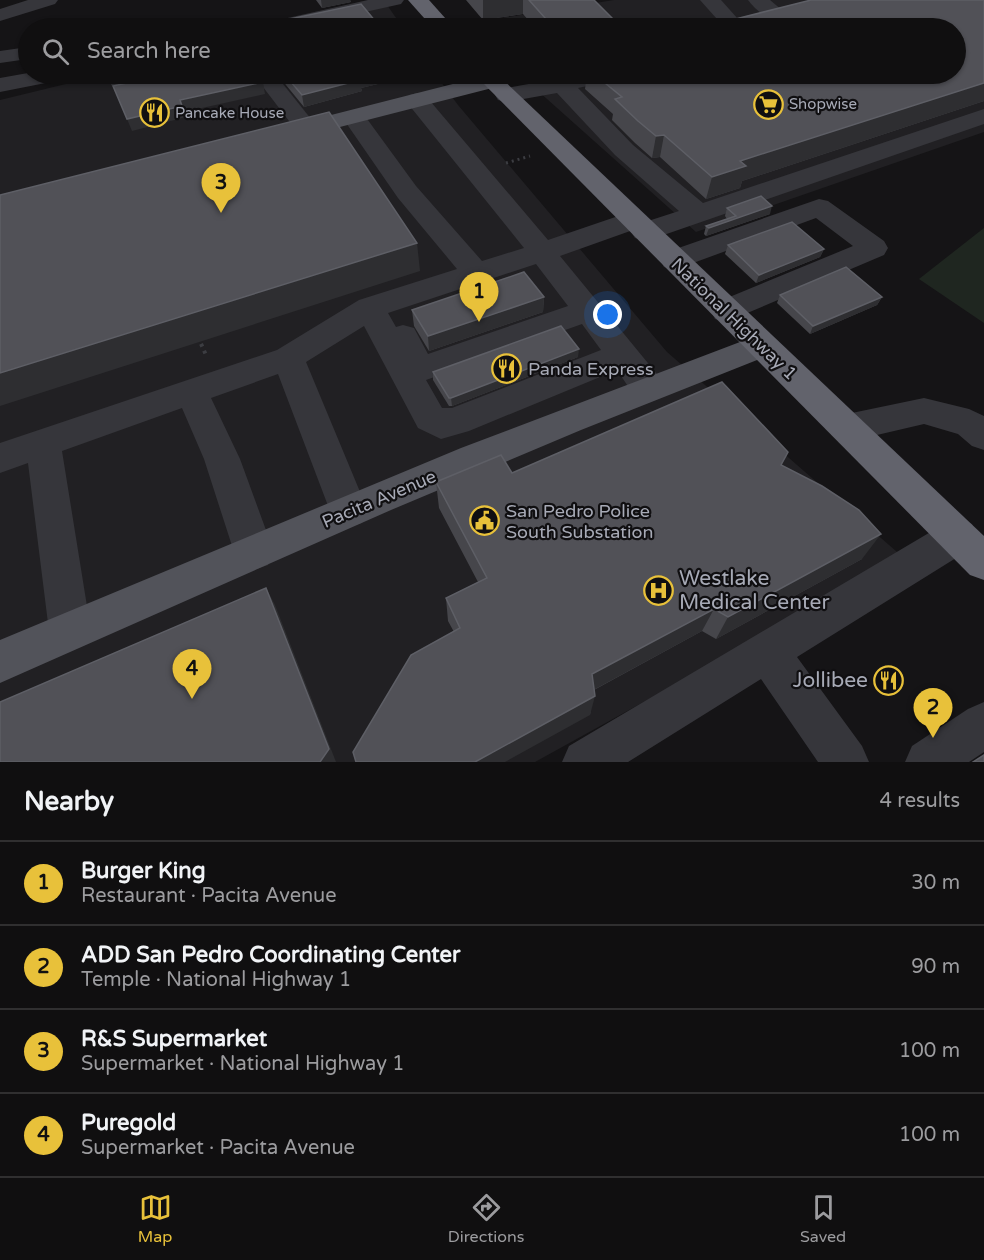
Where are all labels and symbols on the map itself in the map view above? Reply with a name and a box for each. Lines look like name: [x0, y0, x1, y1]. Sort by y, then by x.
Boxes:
supermarket icon: Shopwise: [752, 88, 784, 120]
place label: Shopwise: [789, 95, 857, 113]
restaurant icon: Pancake House: [138, 97, 170, 129]
place label: Pancake House: [175, 104, 284, 122]
pin: 3: [202, 164, 240, 213]
street label: National Highway 1: [666, 253, 802, 385]
pin: 1: [460, 272, 498, 322]
your location: [593, 300, 622, 329]
restaurant icon: Panda Express: [491, 353, 523, 385]
place label: Panda Express: [528, 358, 654, 380]
street label: Pacita Avenue: [319, 465, 439, 533]
place label: San Pedro Police South Substation: [506, 500, 653, 543]
public building icon: San Pedro Police South Substation: [469, 505, 501, 537]
place label: Westlake Medical Center: [679, 566, 830, 615]
hospital icon: Westlake Medical Center: [642, 574, 674, 606]
pin: 4: [172, 650, 212, 699]
restaurant icon: Jollibee: [873, 664, 905, 696]
place label: Jollibee: [793, 668, 868, 693]
pin: 2: [914, 688, 952, 738]

